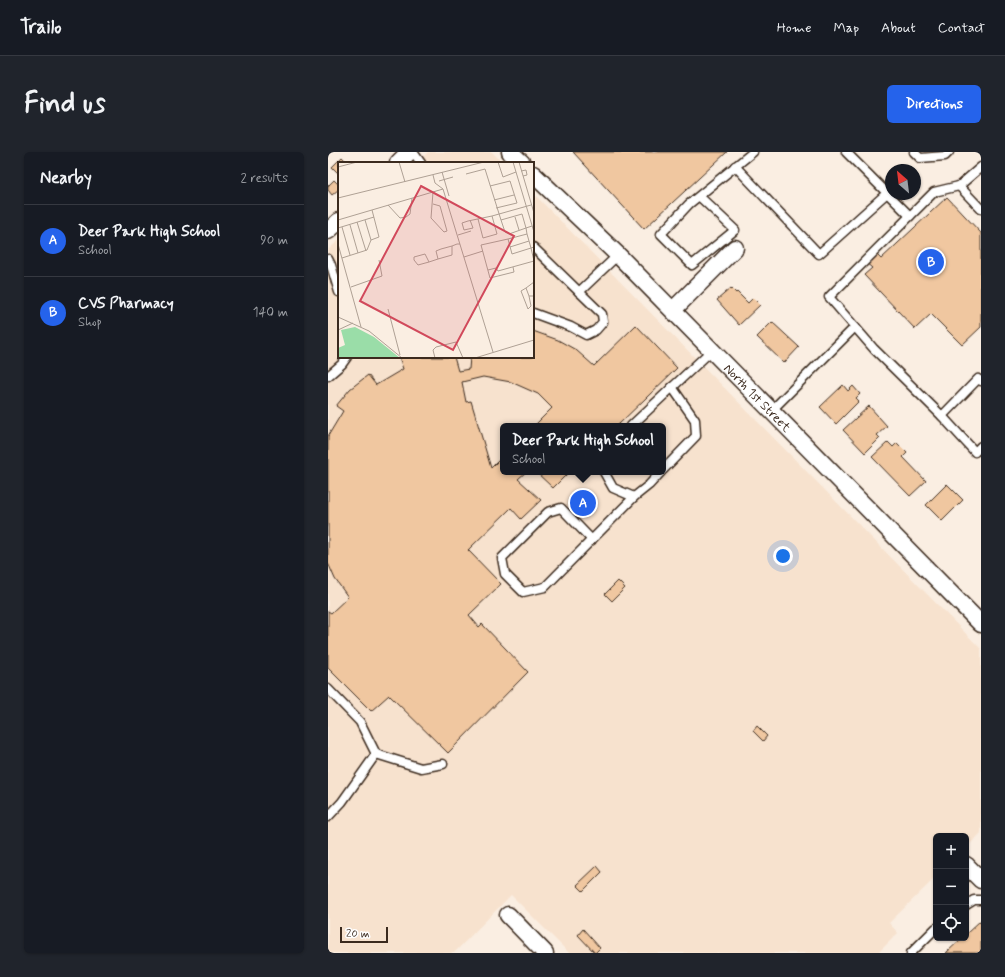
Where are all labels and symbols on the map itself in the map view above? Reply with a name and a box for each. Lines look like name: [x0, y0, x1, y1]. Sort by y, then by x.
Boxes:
inset map: [338, 162, 534, 358]
north arrow: [885, 164, 921, 200]
pin: B: [918, 247, 944, 277]
street label: North 1st Street: [720, 361, 795, 436]
pin: A: [570, 488, 596, 518]
your location: [773, 546, 793, 566]
scale bar: [340, 925, 388, 944]

